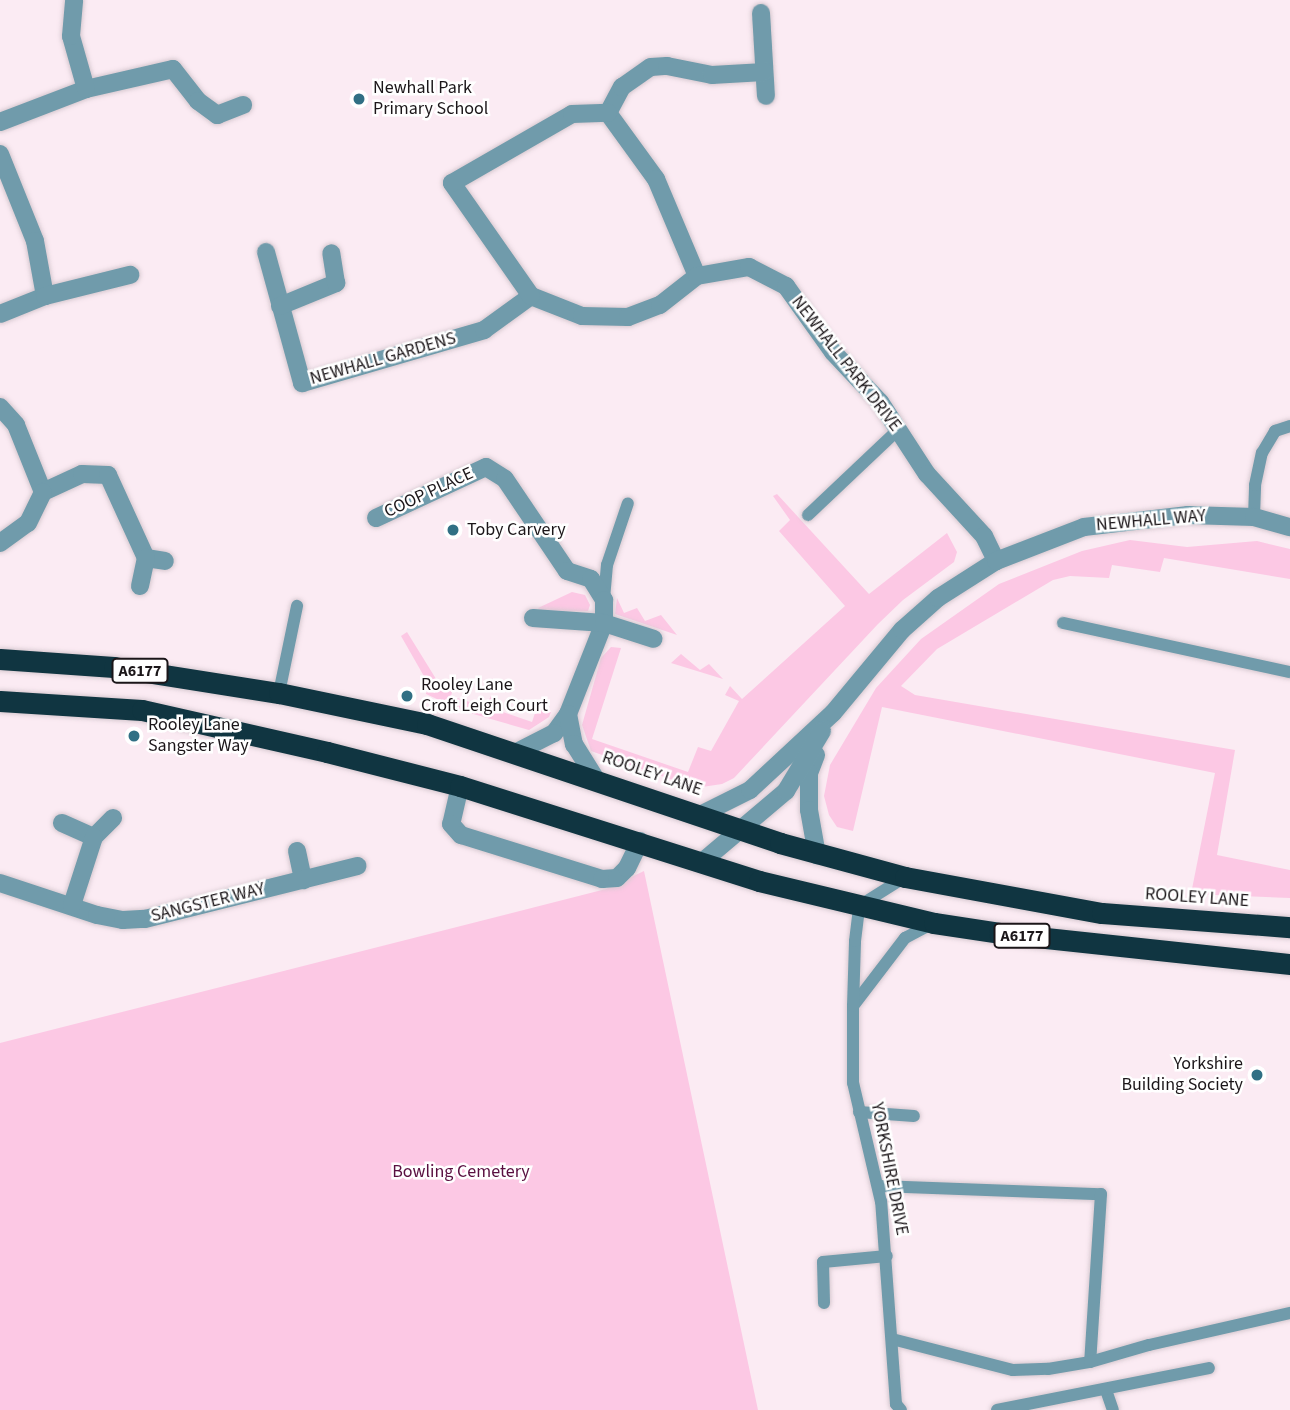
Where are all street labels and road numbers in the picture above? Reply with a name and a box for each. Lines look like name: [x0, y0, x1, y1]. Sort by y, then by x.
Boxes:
street label: NEWHALL PARK DRIVE: [786, 292, 906, 436]
street label: NEWHALL GARDENS: [308, 328, 458, 390]
street label: COOP PLACE: [381, 463, 477, 523]
street label: NEWHALL WAY: [1095, 505, 1207, 537]
road number: A6177: [110, 658, 170, 684]
street label: ROOLEY LANE: [599, 747, 705, 801]
street label: SANGSTER WAY: [149, 878, 267, 928]
street label: ROOLEY LANE: [1144, 884, 1250, 912]
road number: A6177: [992, 924, 1052, 948]
street label: YORKSHIRE DRIVE: [866, 1101, 912, 1237]

